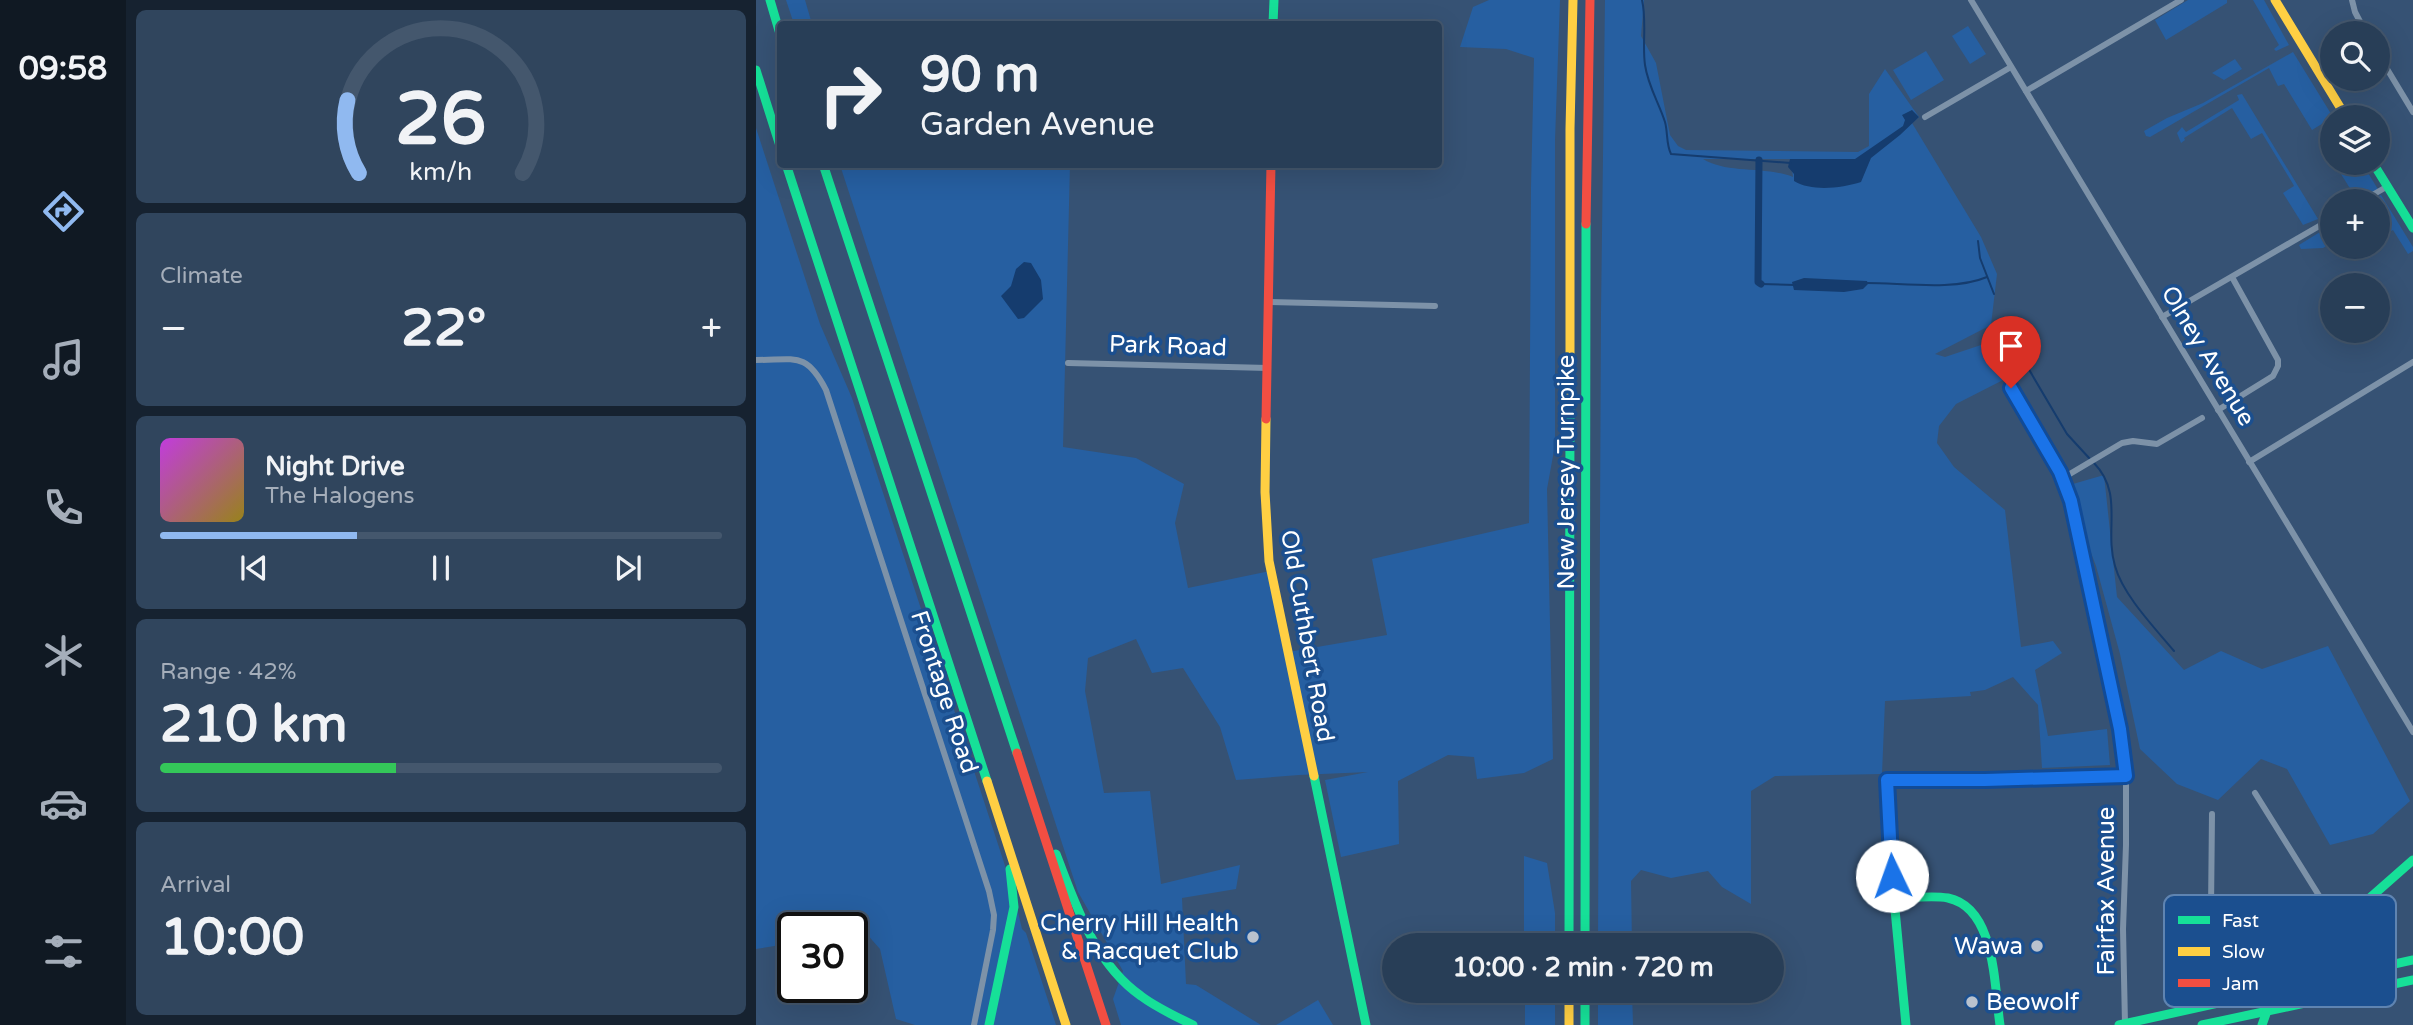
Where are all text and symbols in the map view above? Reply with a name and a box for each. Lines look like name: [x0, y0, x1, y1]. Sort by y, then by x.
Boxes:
map controls: [2320, 21, 2390, 343]
button: search: [2320, 21, 2390, 91]
text: 90 m: [920, 46, 1039, 105]
icon: right: [805, 49, 896, 140]
text: 09:58: [19, 50, 107, 88]
text: 26: [395, 76, 487, 164]
button: layers: [2320, 105, 2390, 175]
text: Garden Avenue: [920, 106, 1155, 144]
text: km/h: [410, 156, 472, 186]
icon: directions: [39, 187, 88, 236]
button: +: [2320, 189, 2390, 259]
text: Climate: [160, 262, 243, 290]
button: −: [2320, 273, 2390, 343]
street label: Olney Avenue: [2155, 281, 2261, 431]
text: 22°: [401, 297, 486, 360]
text: −: [160, 306, 187, 352]
text: +: [701, 306, 722, 352]
pin: [1981, 316, 2041, 388]
icon: arrive: [1992, 327, 2030, 365]
street label: Park Road: [1109, 329, 1227, 363]
icon: music: [39, 335, 88, 384]
street label: New Jersey Turnpike: [1552, 355, 1581, 589]
text: Night Drive: [265, 451, 405, 482]
text: The Halogens: [265, 482, 414, 510]
icon: phone: [39, 483, 88, 532]
street label: Old Cuthbert Road: [1274, 528, 1340, 744]
icon: previous: [235, 549, 273, 587]
icon: pause: [422, 549, 460, 587]
icon: next: [609, 549, 647, 587]
street label: Frontage Road: [904, 607, 984, 777]
icon: climate: [39, 631, 88, 680]
text: Range · 42%: [160, 658, 296, 686]
text: 210 km: [160, 693, 348, 756]
icon: car: [39, 779, 88, 828]
street label: Fairfax Avenue: [2092, 807, 2121, 975]
position arrow: [1855, 839, 1929, 913]
text: Arrival: [160, 871, 231, 899]
legend: [2164, 895, 2396, 1007]
text: 10:00: [160, 906, 304, 969]
place label: Cherry Hill Health & Racquet Club: [1040, 909, 1239, 966]
text: Fast: [2222, 910, 2259, 932]
speed limit sign: 30: [777, 912, 868, 1003]
icon: filters: [39, 927, 88, 976]
marker: Cherry Hill Health & Racquet Club: [1245, 929, 1261, 945]
place label: Wawa: [1954, 932, 2023, 961]
marker: Wawa: [2029, 938, 2045, 954]
text: Slow: [2222, 941, 2265, 963]
text: 10:00 · 2 min · 720 m: [1452, 952, 1714, 983]
text: Jam: [2222, 973, 2259, 995]
place label: Beowolf: [1986, 988, 2080, 1017]
marker: Beowolf: [1964, 994, 1980, 1010]

